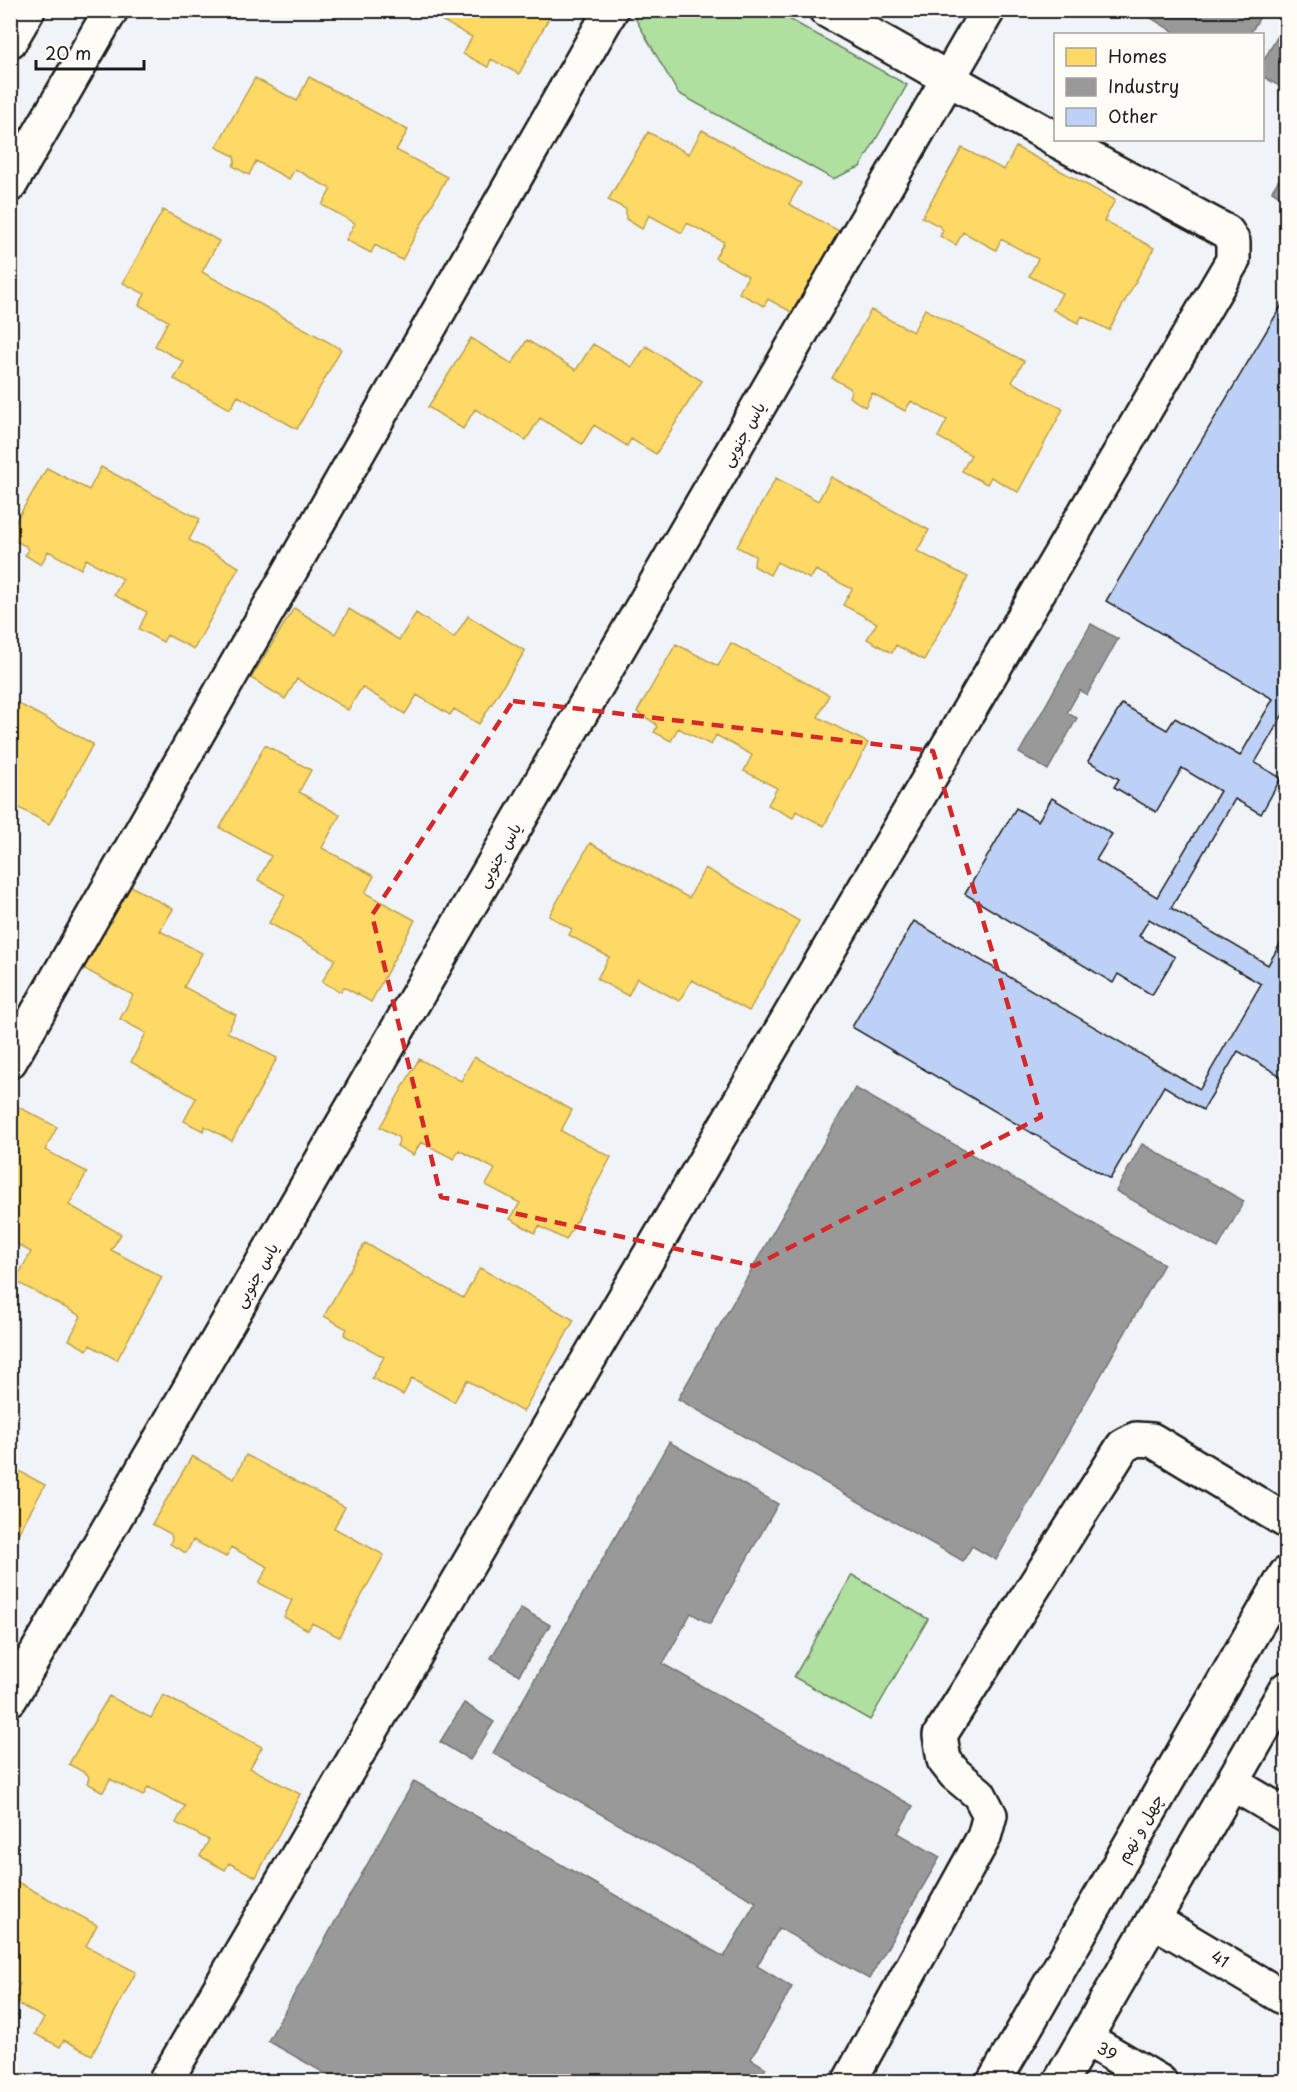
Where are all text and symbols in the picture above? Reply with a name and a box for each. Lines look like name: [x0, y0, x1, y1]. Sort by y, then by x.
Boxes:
scale bar: [36, 33, 144, 71]
legend: [1054, 33, 1264, 141]
text: 20 m: [45, 39, 91, 66]
text: Homes: [1108, 42, 1166, 69]
text: Industry: [1108, 72, 1179, 99]
text: Other: [1108, 102, 1158, 129]
street label: یاس جنوبی: [714, 397, 770, 470]
street label: یاس جنوبی: [470, 818, 526, 891]
street label: یاس جنوبی: [227, 1238, 283, 1311]
street label: چهل و نهم: [1110, 1789, 1170, 1867]
street label: 41: [1207, 1944, 1234, 1973]
street label: 39: [1093, 2035, 1122, 2065]

